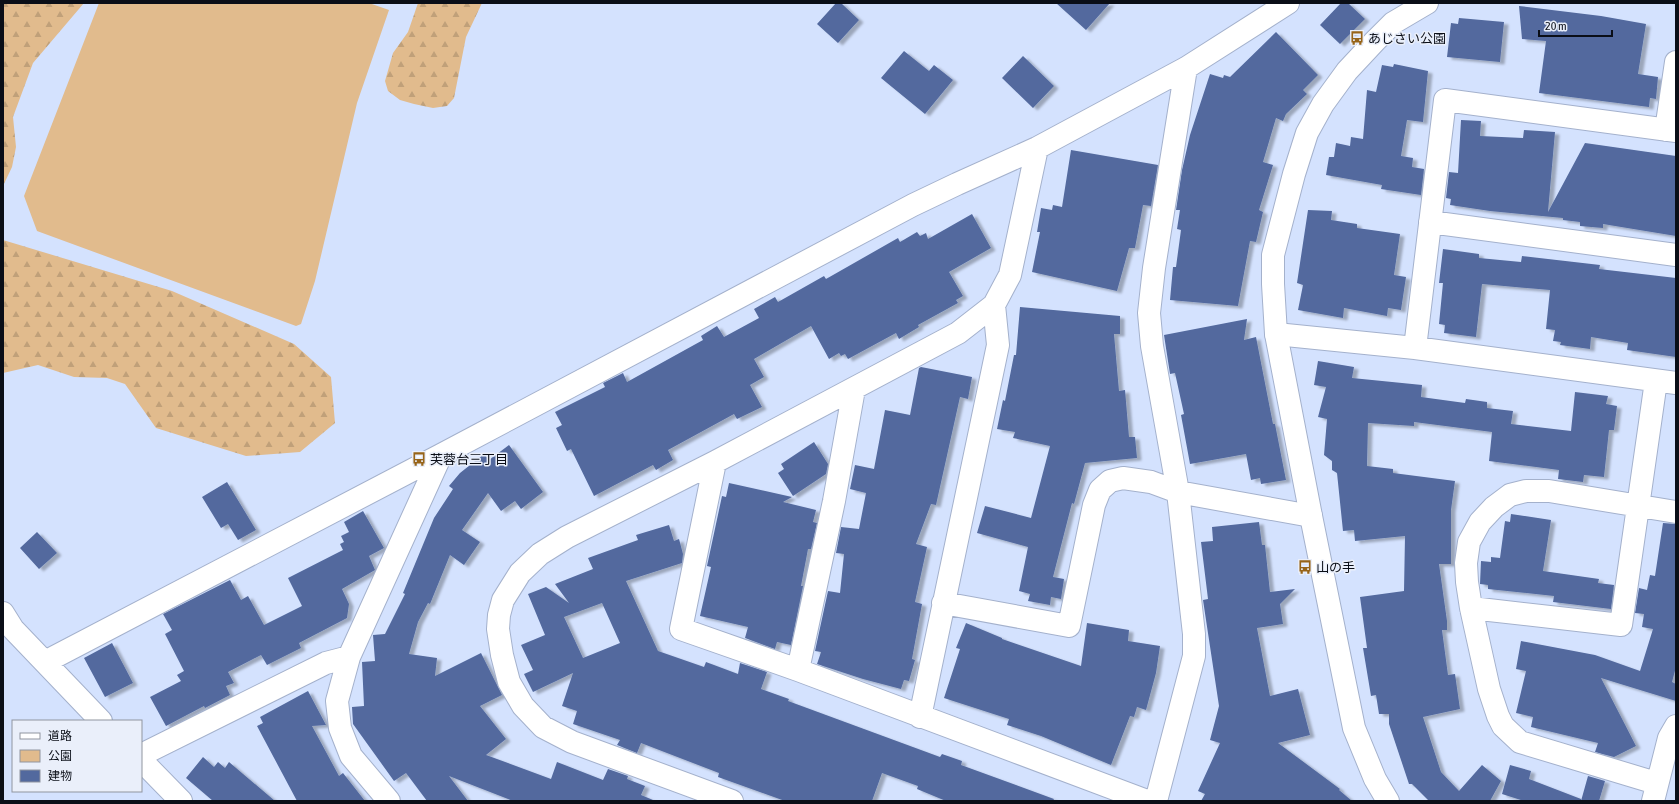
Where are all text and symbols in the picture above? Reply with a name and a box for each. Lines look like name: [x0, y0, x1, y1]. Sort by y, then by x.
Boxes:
scale bar: [1539, 12, 1612, 38]
text: 20 m: [1545, 19, 1567, 33]
bus stop icon: あじさい公園: [1349, 30, 1365, 46]
place label: あじさい公園: [1368, 31, 1446, 46]
bus stop icon: 芙蓉台三丁目: [411, 451, 427, 467]
place label: 芙蓉台三丁目: [430, 452, 508, 467]
bus stop icon: 山の手: [1297, 559, 1313, 575]
place label: 山の手: [1316, 560, 1355, 575]
legend: [12, 720, 142, 792]
text: 道路: [48, 729, 72, 743]
text: 公園: [48, 749, 72, 763]
text: 建物: [48, 769, 72, 783]

